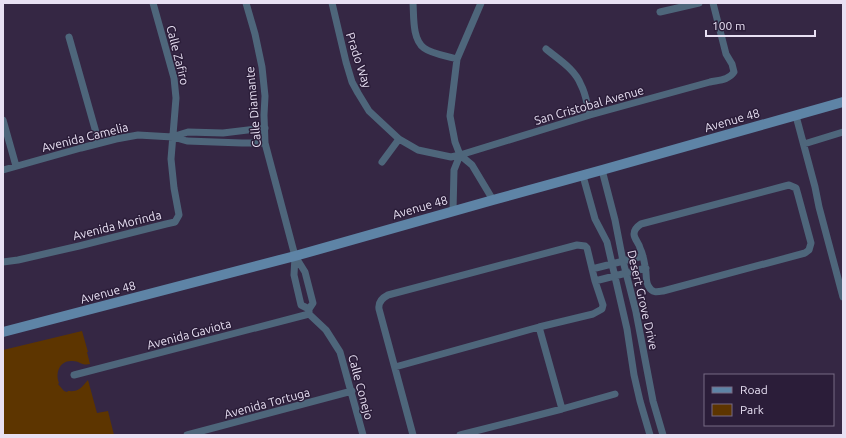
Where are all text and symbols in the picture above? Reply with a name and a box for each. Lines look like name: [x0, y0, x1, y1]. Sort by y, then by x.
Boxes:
scale bar: [706, 12, 815, 38]
text: 100 m: [712, 19, 745, 32]
street label: Calle Zafiro: [164, 24, 192, 86]
street label: Prado Way: [344, 31, 374, 90]
street label: Calle Diamante: [243, 66, 263, 148]
street label: San Cristobal Avenue: [533, 83, 645, 127]
street label: Avenue 48: [703, 106, 761, 134]
street label: Avenida Camelia: [40, 120, 130, 154]
street label: Avenue 48: [391, 193, 449, 221]
street label: Avenida Morinda: [71, 208, 163, 242]
street label: Desert Grove Drive: [625, 249, 661, 351]
street label: Avenue 48: [79, 278, 137, 306]
street label: Avenida Gaviota: [146, 317, 232, 351]
street label: Calle Conejo: [346, 353, 376, 421]
legend: [704, 374, 834, 426]
text: Road: [740, 383, 768, 396]
street label: Avenida Tortuga: [223, 385, 311, 421]
text: Park: [740, 403, 764, 416]

